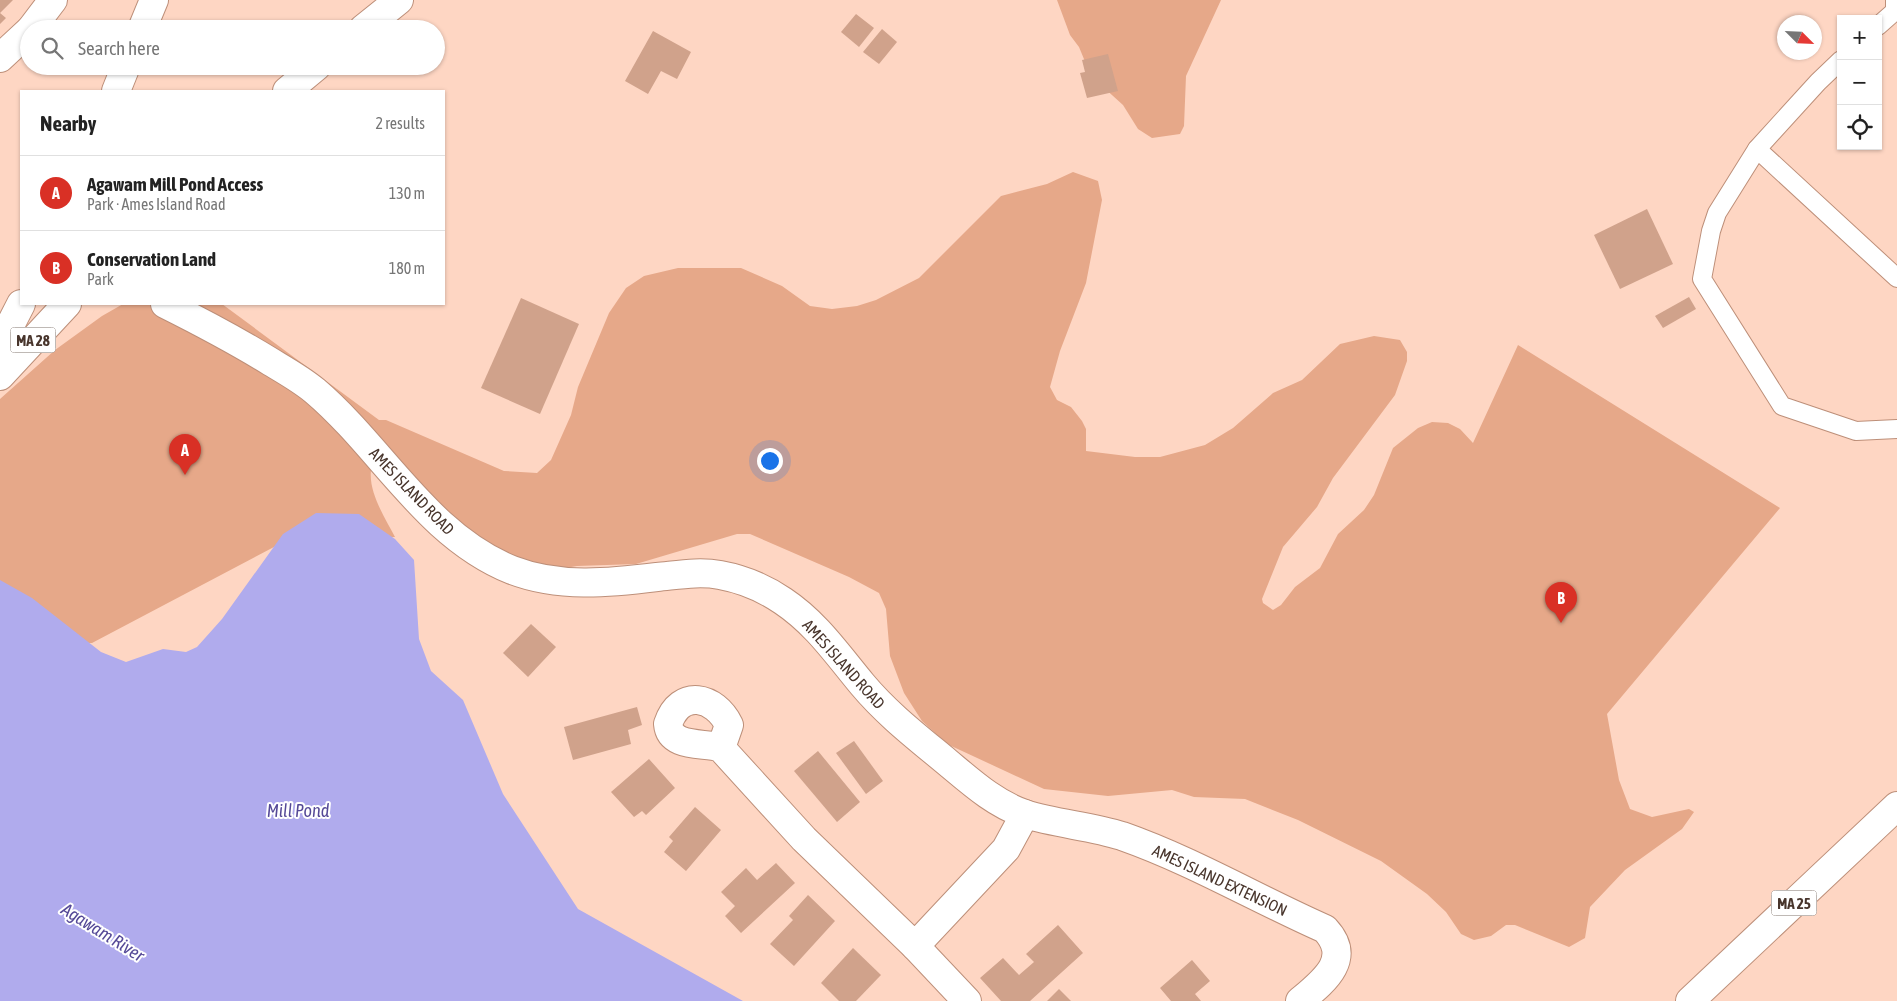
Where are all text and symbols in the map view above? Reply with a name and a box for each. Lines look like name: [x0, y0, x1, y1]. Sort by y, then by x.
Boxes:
north arrow: [1777, 15, 1822, 60]
map controls: [1837, 15, 1882, 150]
button: +: [1837, 15, 1882, 60]
search box: [20, 20, 445, 75]
icon: search: [38, 34, 66, 62]
text: Search here: [78, 37, 160, 59]
button: −: [1837, 60, 1882, 105]
button: locate: [1837, 105, 1882, 150]
text: Nearby: [40, 111, 96, 135]
text: 2 results: [375, 114, 425, 132]
text: Agawam Mill Pond Access: [87, 173, 263, 195]
text: A: [52, 184, 60, 202]
text: 130 m: [389, 184, 425, 202]
text: Park · Ames Island Road: [87, 195, 225, 213]
text: Conservation Land: [87, 248, 216, 270]
text: B: [52, 259, 60, 277]
text: 180 m: [389, 259, 425, 277]
text: Park: [87, 270, 114, 288]
road number: MA 28: [10, 328, 56, 352]
pin: A: [169, 434, 201, 475]
street label: AMES ISLAND ROAD: [366, 444, 458, 538]
your location: [757, 448, 783, 474]
pin: B: [1545, 582, 1577, 623]
street label: AMES ISLAND ROAD: [799, 616, 889, 712]
water label: Mill Pond: [267, 800, 330, 821]
street label: AMES ISLAND EXTENSION: [1150, 841, 1290, 919]
road number: MA 25: [1772, 890, 1816, 916]
water label: Agawam River: [57, 898, 149, 966]

